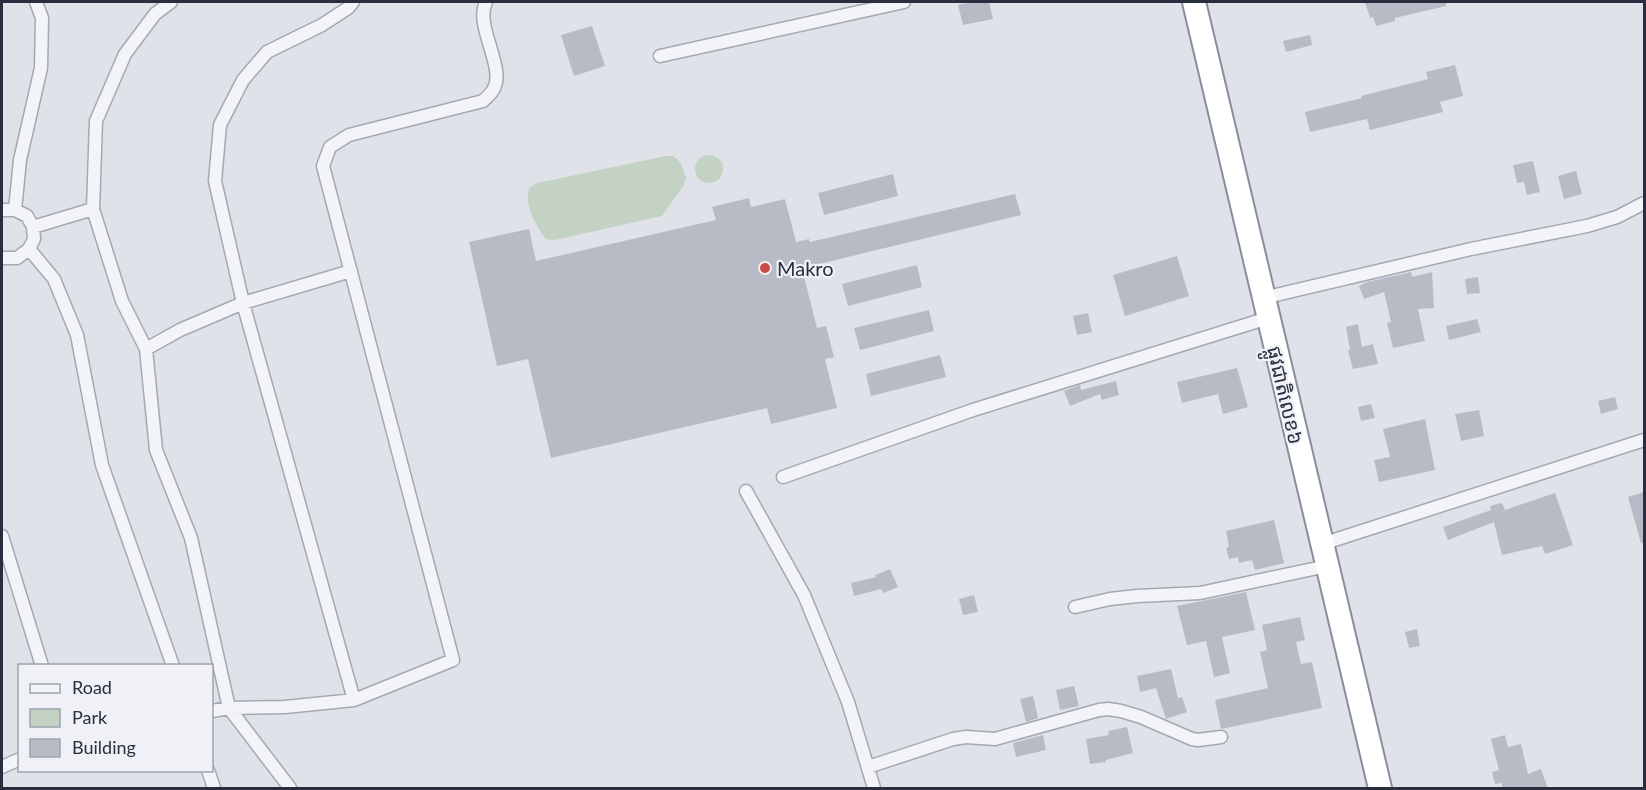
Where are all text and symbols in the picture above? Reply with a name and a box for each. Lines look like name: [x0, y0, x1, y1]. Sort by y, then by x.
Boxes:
place label: Makro: [777, 256, 834, 280]
marker: Makro: [758, 261, 772, 275]
street label: ផ្លូវជាតិលេខ៦: [1255, 344, 1309, 448]
legend: [18, 664, 213, 772]
text: Road: [72, 676, 112, 698]
text: Park: [72, 706, 108, 728]
text: Building: [72, 736, 136, 758]

